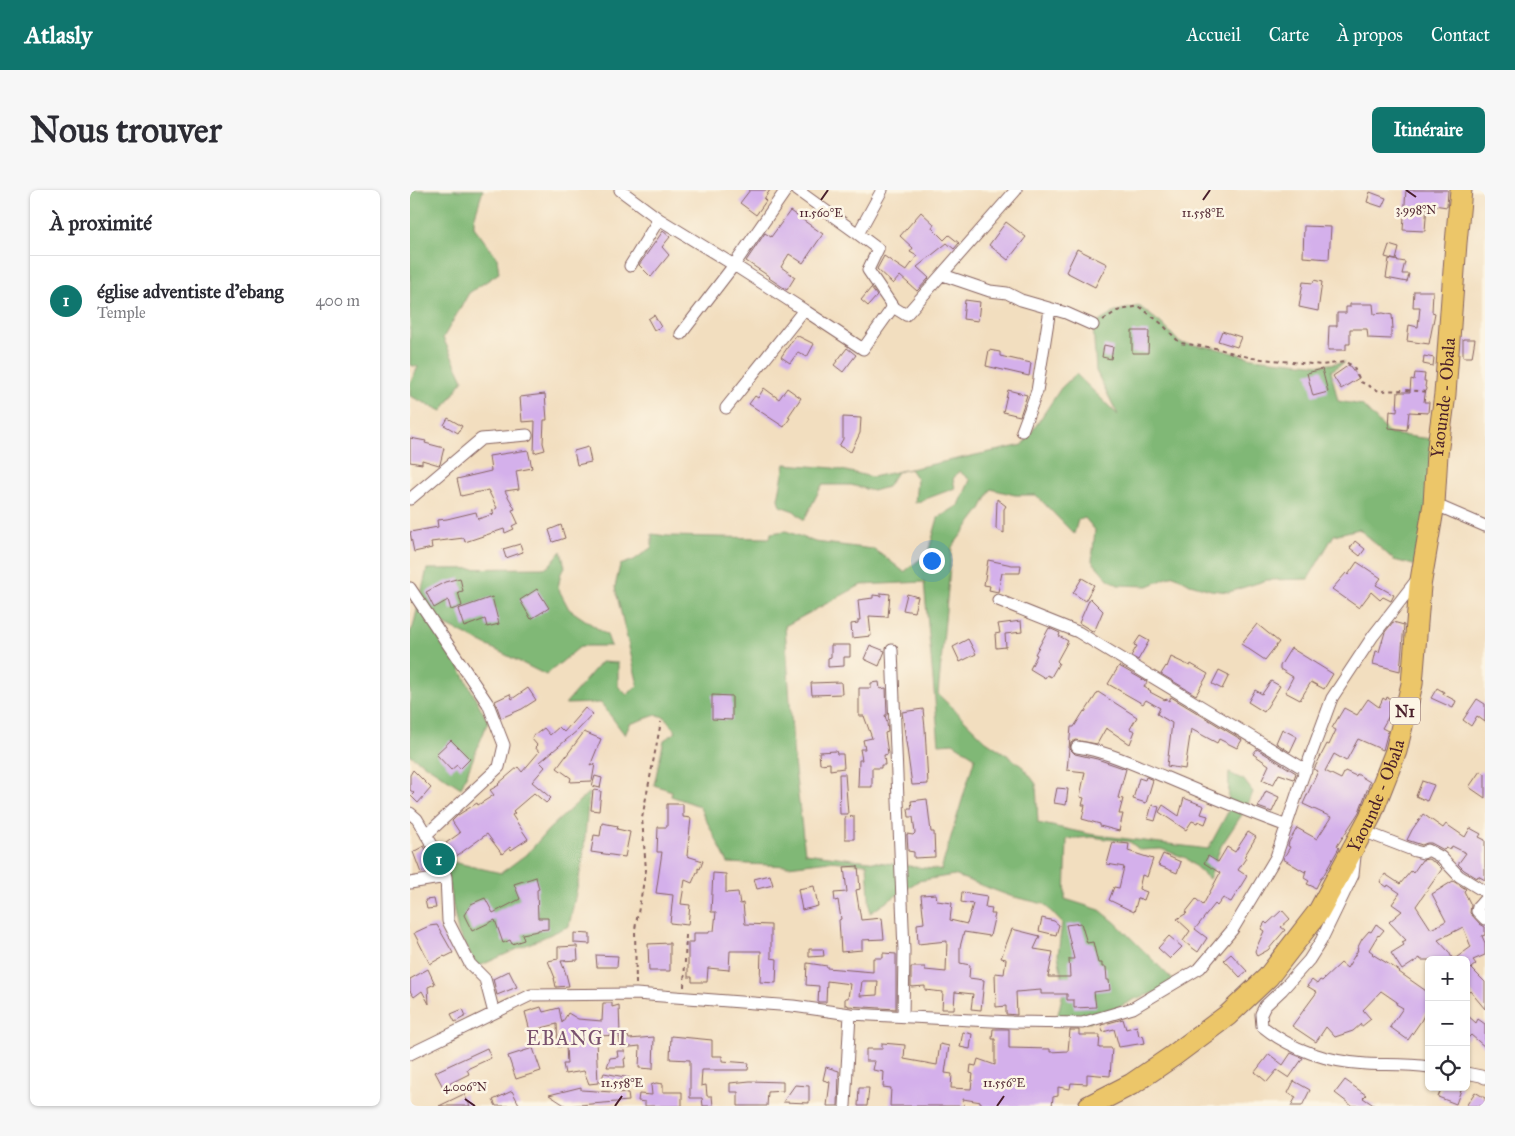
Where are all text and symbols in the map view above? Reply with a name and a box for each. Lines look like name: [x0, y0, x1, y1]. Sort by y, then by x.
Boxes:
text: Atlasly: [25, 20, 92, 50]
text: Accueil: [1187, 24, 1241, 46]
text: Carte: [1269, 24, 1309, 46]
text: À propos: [1337, 24, 1403, 46]
text: Contact: [1431, 24, 1490, 46]
button: Itinéraire: [1372, 107, 1485, 153]
text: Nous trouver: [30, 109, 222, 152]
text: 3.998°N: [1395, 203, 1437, 217]
text: 11.560°E: [799, 206, 843, 220]
text: 11.558°E: [1182, 206, 1225, 220]
text: À proximité: [50, 210, 152, 236]
text: église adventiste d'ebang: [97, 280, 283, 303]
text: 1: [63, 291, 69, 310]
text: 400 m: [316, 291, 360, 310]
text: Temple: [97, 303, 146, 322]
street label: Yaounde - Obala: [1426, 337, 1460, 459]
your location: [919, 548, 945, 574]
road number: N1: [1390, 698, 1420, 724]
street label: Yaounde - Obala: [1342, 737, 1409, 856]
pin: 1: [423, 840, 455, 878]
map controls: [1425, 956, 1470, 1091]
button: +: [1425, 956, 1470, 1001]
button: −: [1425, 1001, 1470, 1046]
district label: EBANG II: [526, 1026, 628, 1050]
button: locate: [1425, 1046, 1470, 1091]
text: 11.558°E: [601, 1076, 644, 1090]
text: 11.556°E: [983, 1076, 1025, 1090]
text: 4.006°N: [443, 1080, 487, 1094]

